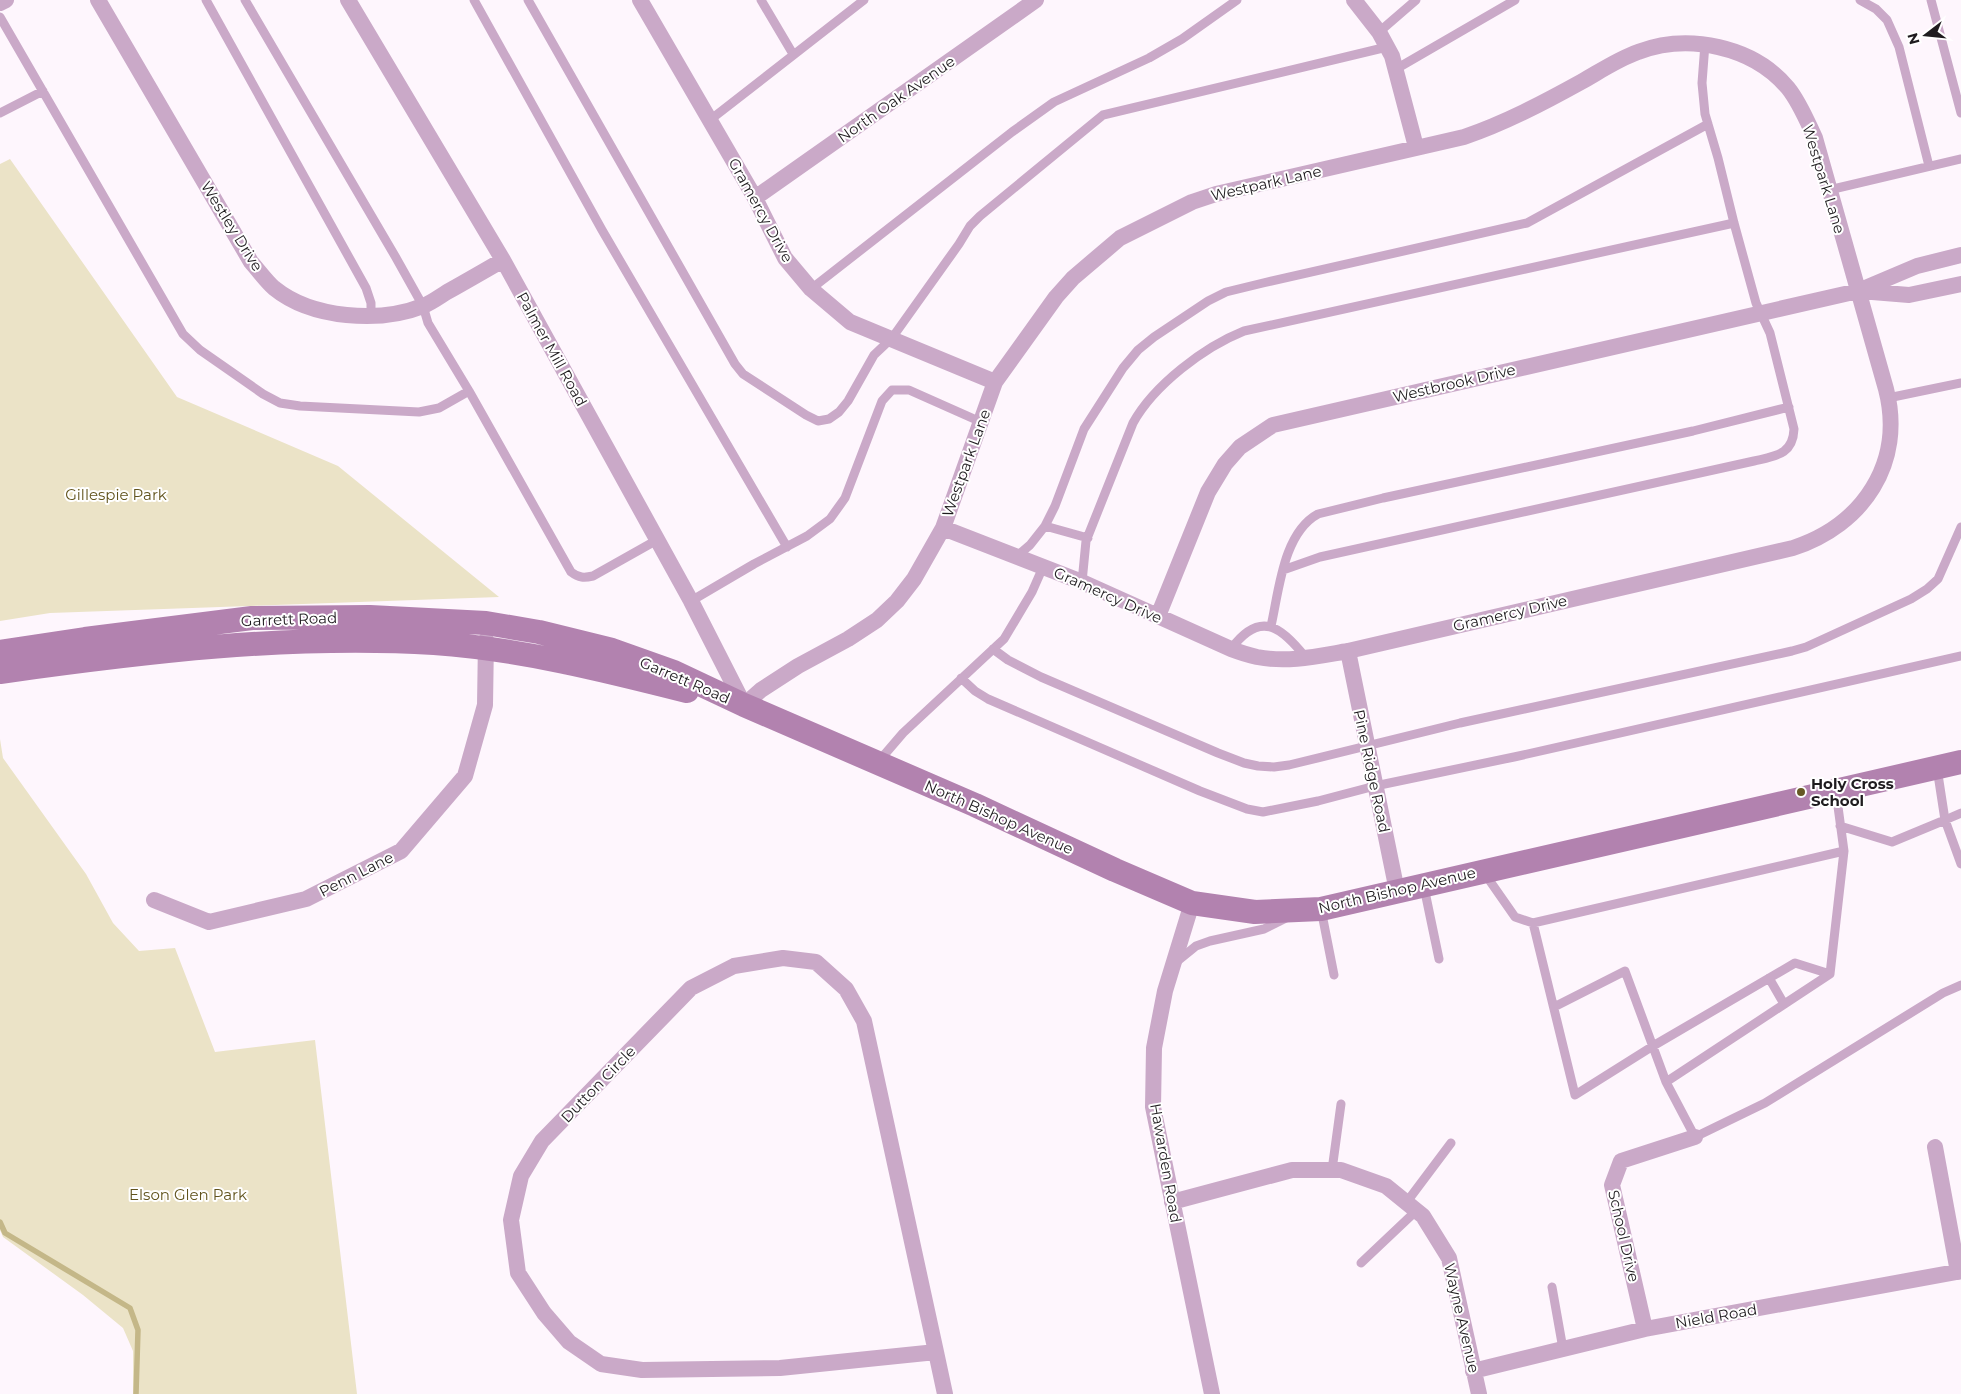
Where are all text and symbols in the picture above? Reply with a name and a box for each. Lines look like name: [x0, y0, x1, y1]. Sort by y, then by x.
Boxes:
north arrow: [1901, 10, 1951, 60]
text: N: [1903, 31, 1924, 47]
street label: North Oak Avenue: [834, 51, 958, 147]
street label: Westpark Lane: [1798, 122, 1850, 236]
street label: Gramercy Drive: [724, 154, 798, 266]
street label: Westpark Lane: [1209, 161, 1323, 205]
street label: Westley Drive: [197, 177, 267, 275]
street label: Palmer Mill Road: [513, 288, 591, 410]
street label: Westbrook Drive: [1391, 360, 1517, 406]
street label: Westpark Lane: [938, 407, 994, 519]
park label: Gillespie Park: [65, 485, 167, 504]
street label: Gramercy Drive: [1051, 563, 1165, 627]
street label: Gramercy Drive: [1451, 591, 1569, 635]
street label: Garrett Road: [241, 608, 337, 630]
street label: Garrett Road: [637, 652, 733, 708]
street label: Pine Ridge Road: [1350, 708, 1394, 834]
place label: Holy Cross School: [1811, 774, 1894, 810]
street label: North Bishop Avenue: [922, 776, 1076, 858]
marker: Holy Cross School: [1795, 786, 1807, 798]
street label: Penn Lane: [316, 847, 396, 901]
street label: North Bishop Avenue: [1316, 863, 1478, 917]
street label: Dutton Circle: [557, 1042, 639, 1126]
street label: Hawarden Road: [1146, 1102, 1186, 1224]
park label: Elson Glen Park: [129, 1185, 247, 1204]
street label: School Drive: [1604, 1188, 1644, 1284]
street label: Wayne Avenue: [1440, 1261, 1484, 1375]
street label: Nield Road: [1674, 1299, 1758, 1333]

